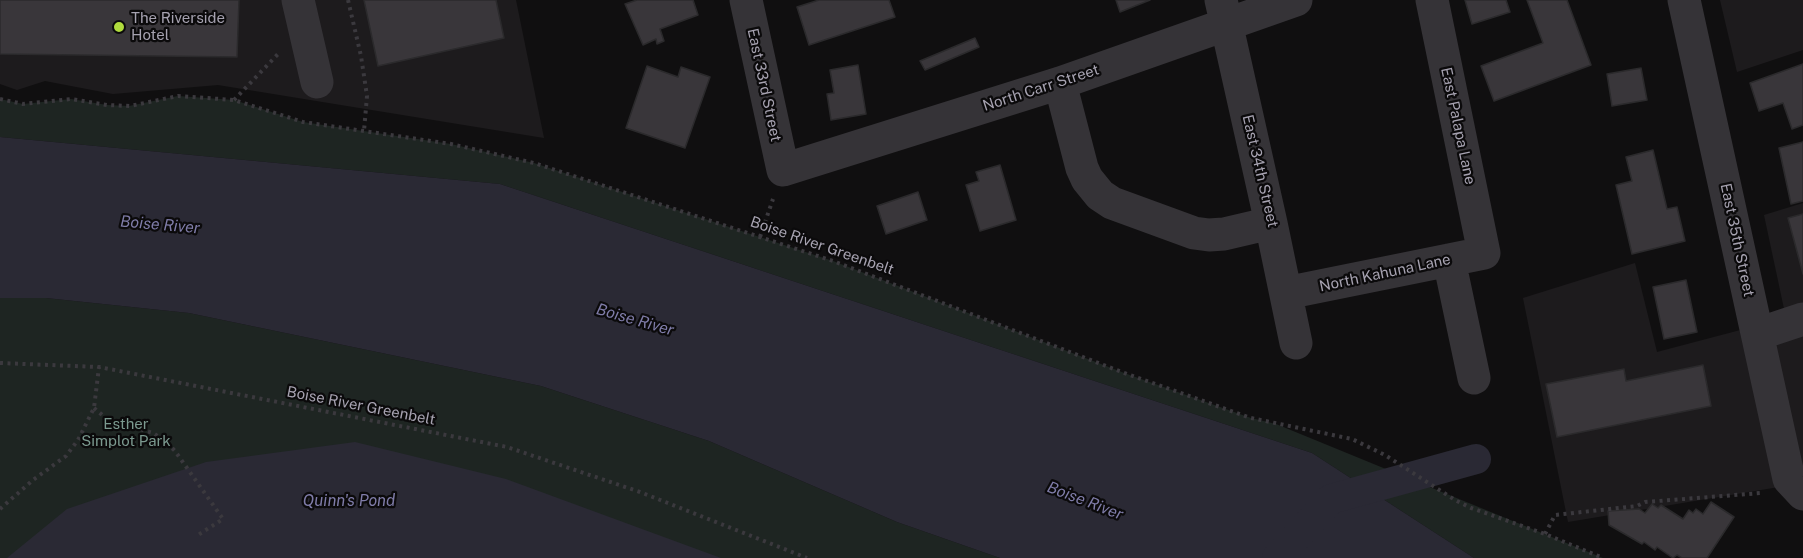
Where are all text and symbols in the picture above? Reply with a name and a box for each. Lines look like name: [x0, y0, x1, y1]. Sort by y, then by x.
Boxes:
place label: The Riverside Hotel: [131, 9, 225, 44]
marker: The Riverside Hotel: [112, 20, 126, 34]
street label: East 33rd Street: [743, 27, 785, 143]
street label: North Carr Street: [981, 61, 1101, 115]
street label: East Palapa Lane: [1437, 66, 1479, 186]
street label: East 34th Street: [1238, 113, 1282, 229]
street label: East 35th Street: [1716, 182, 1758, 298]
water label: Boise River: [119, 212, 201, 238]
street label: Boise River Greenbelt: [748, 213, 896, 279]
street label: North Kahuna Lane: [1318, 250, 1452, 296]
water label: Boise River: [594, 300, 676, 340]
street label: Boise River Greenbelt: [285, 383, 437, 429]
park label: Esther Simplot Park: [81, 415, 171, 450]
water label: Boise River: [1044, 478, 1126, 524]
water label: Quinn's Pond: [303, 491, 395, 511]

